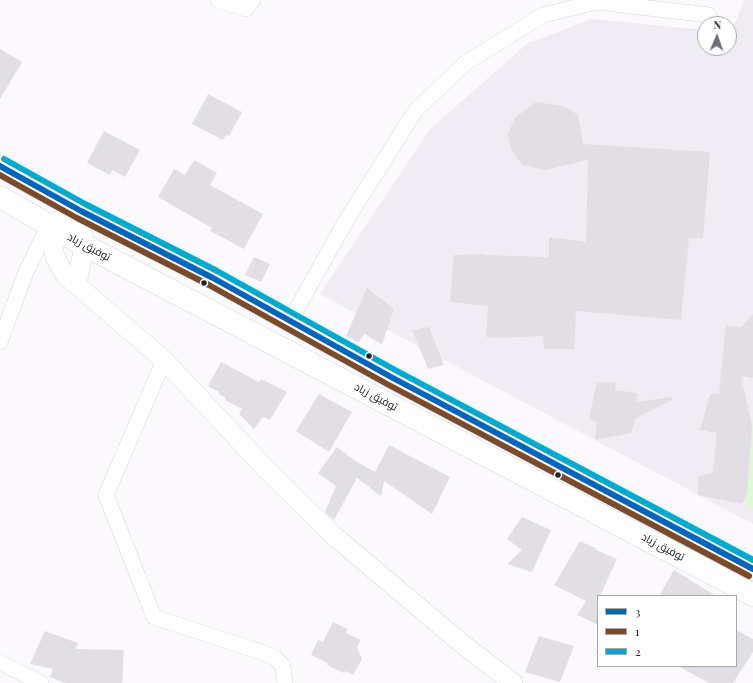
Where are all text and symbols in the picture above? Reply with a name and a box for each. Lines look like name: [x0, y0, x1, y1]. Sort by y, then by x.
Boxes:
north arrow: [697, 16, 737, 56]
text: N: [713, 17, 722, 32]
street label: توفيق زياد: [65, 230, 113, 264]
unlabelled marker: [199, 278, 209, 288]
unlabelled marker: [364, 351, 374, 361]
street label: توفيق زياد: [352, 380, 400, 414]
unlabelled marker: [553, 470, 563, 480]
street label: توفيق زياد: [639, 530, 687, 564]
legend: [597, 595, 737, 667]
text: 3: [635, 603, 640, 619]
text: 1: [635, 623, 639, 639]
text: 2: [635, 643, 641, 659]

